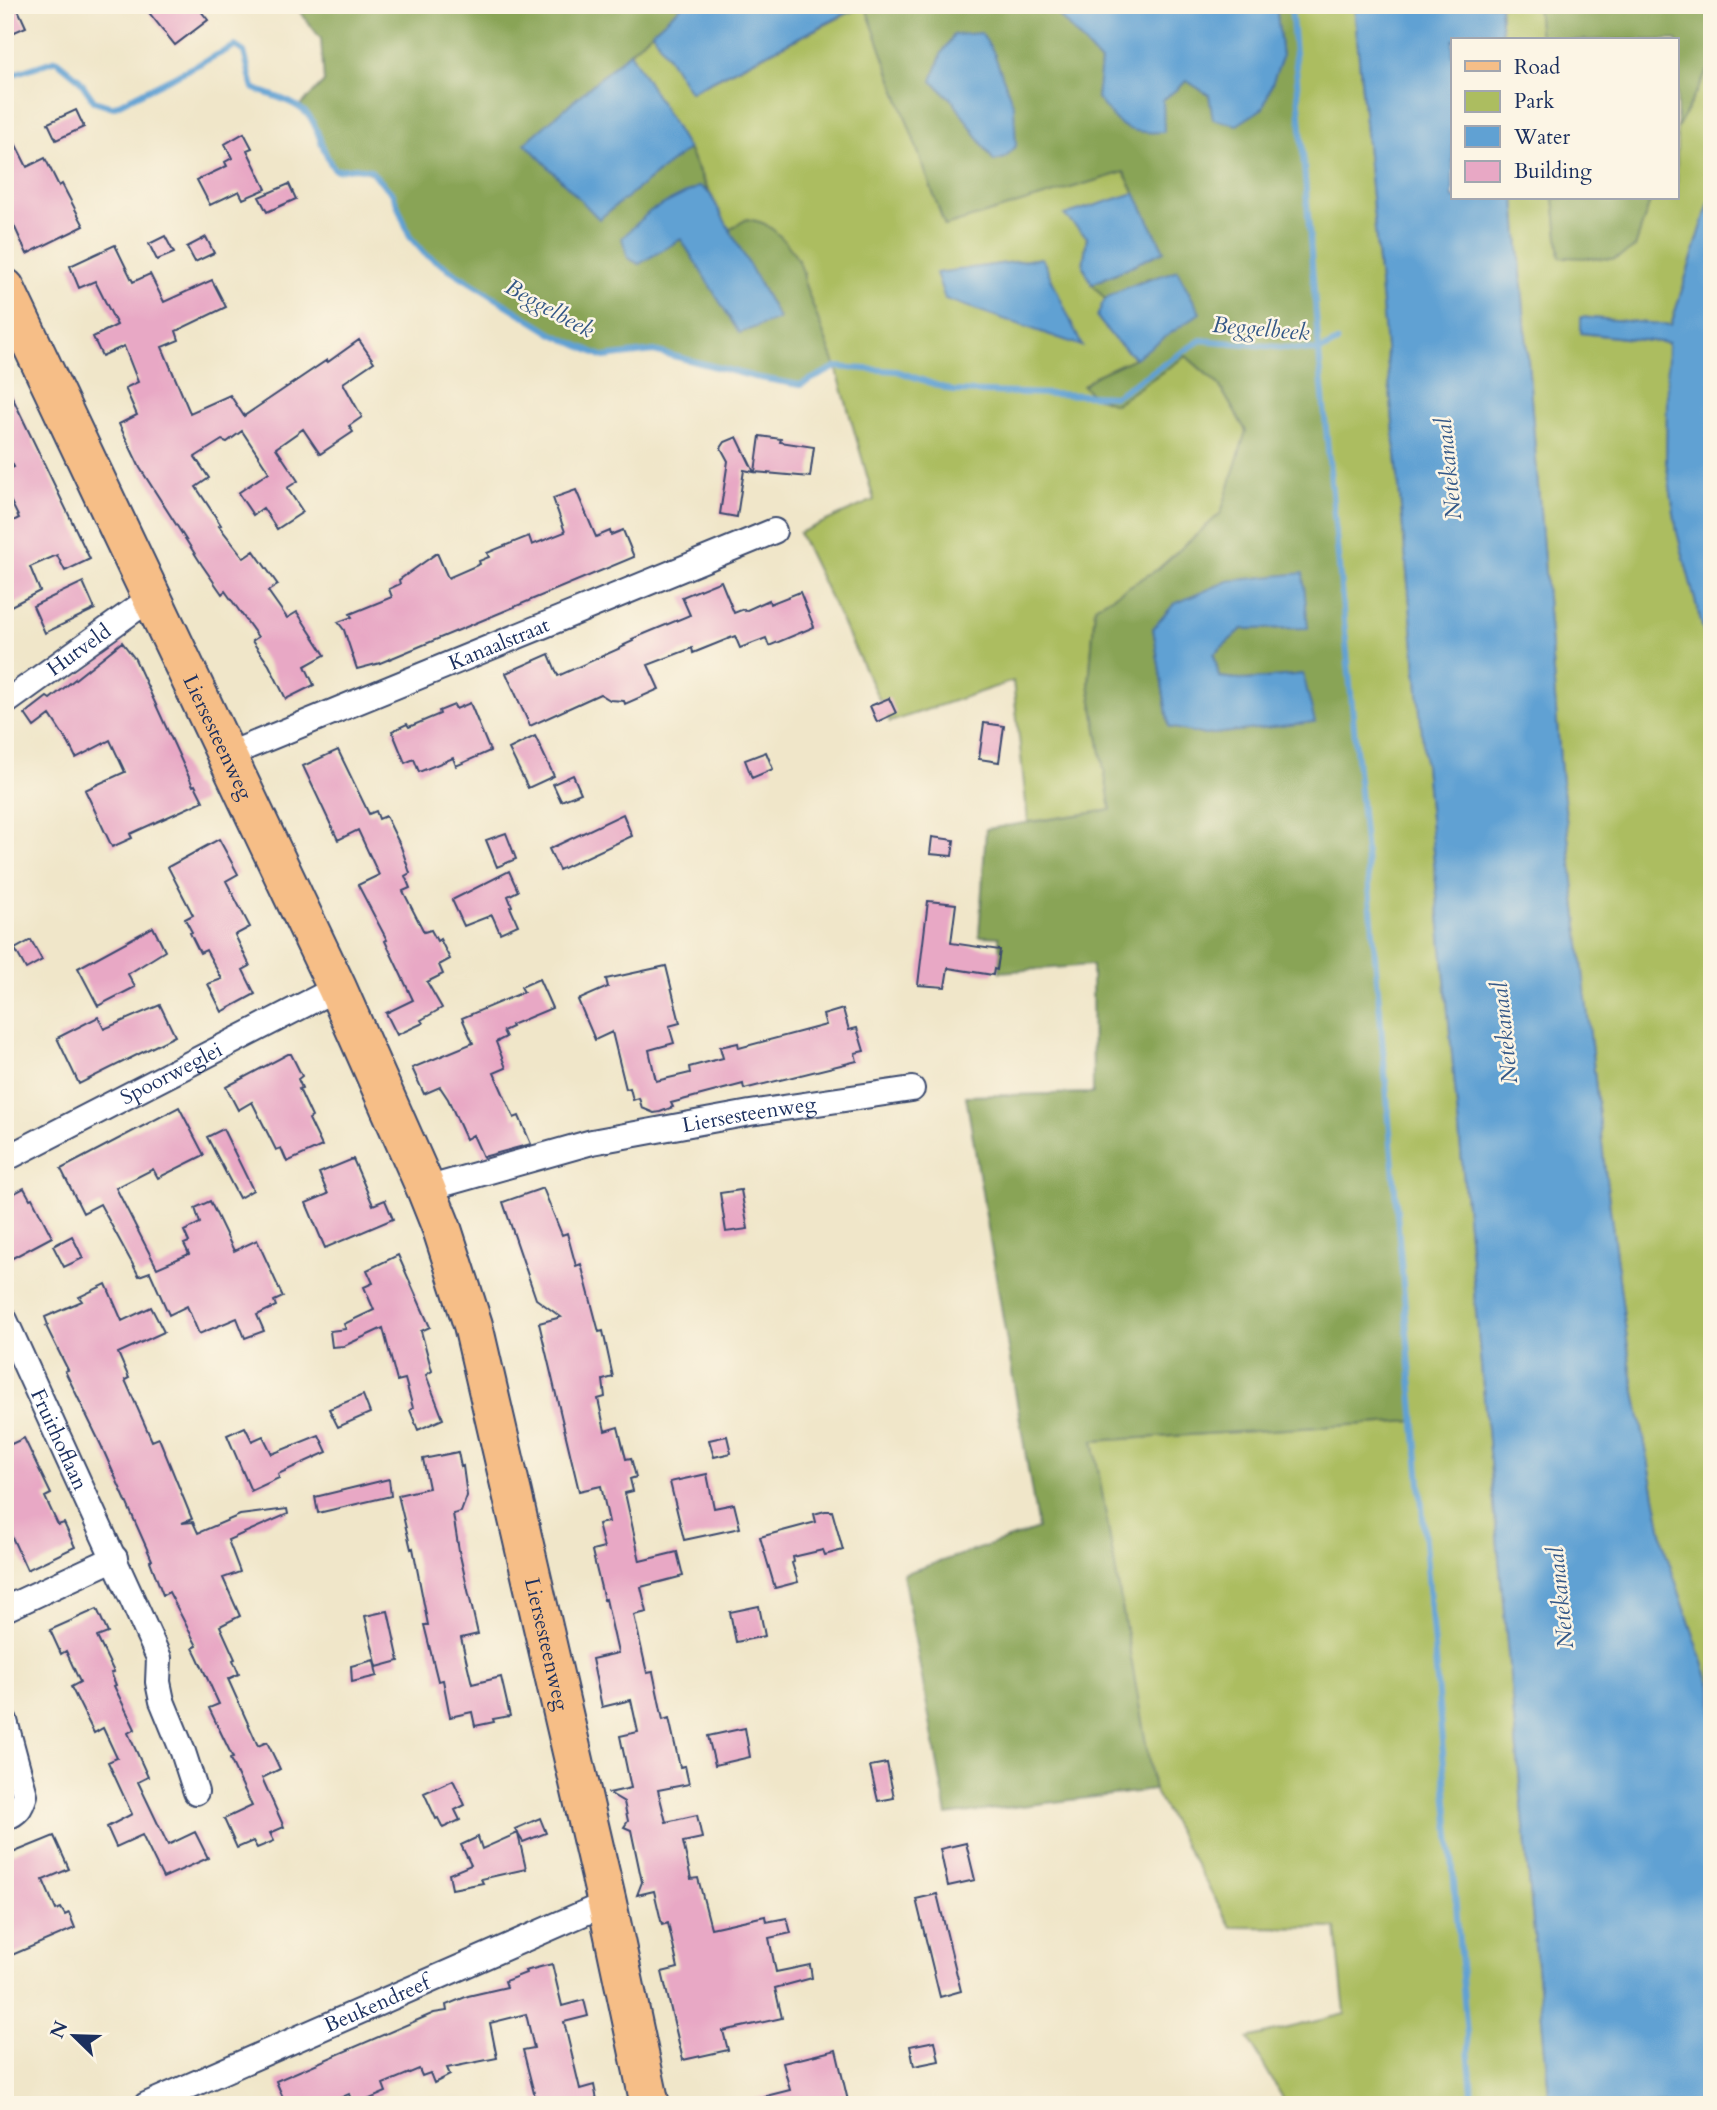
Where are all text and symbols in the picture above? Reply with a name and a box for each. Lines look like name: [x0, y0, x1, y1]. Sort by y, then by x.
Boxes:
legend: [1451, 38, 1678, 200]
text: Road: [1514, 53, 1560, 82]
text: Park: [1514, 87, 1555, 116]
text: Water: [1513, 123, 1570, 152]
text: Building: [1514, 157, 1592, 186]
water label: Beggelbeek: [500, 271, 600, 346]
water label: Beggelbeek: [1211, 309, 1311, 348]
water label: Netekanaal: [1428, 416, 1469, 521]
street label: Kanaalstraat: [444, 611, 554, 678]
street label: Hutveld: [41, 617, 117, 683]
street label: Liersesteenweg: [175, 670, 260, 805]
water label: Netekanaal: [1484, 980, 1525, 1085]
street label: Spoorweglei: [115, 1035, 228, 1112]
street label: Liersesteenweg: [680, 1089, 818, 1140]
street label: Fruithoflaan: [23, 1384, 95, 1495]
water label: Netekanaal: [1540, 1545, 1581, 1650]
street label: Liersesteenweg: [517, 1575, 576, 1714]
street label: Beukendreef: [320, 1967, 438, 2040]
north arrow: [38, 2002, 108, 2072]
text: N: [44, 2017, 75, 2042]

